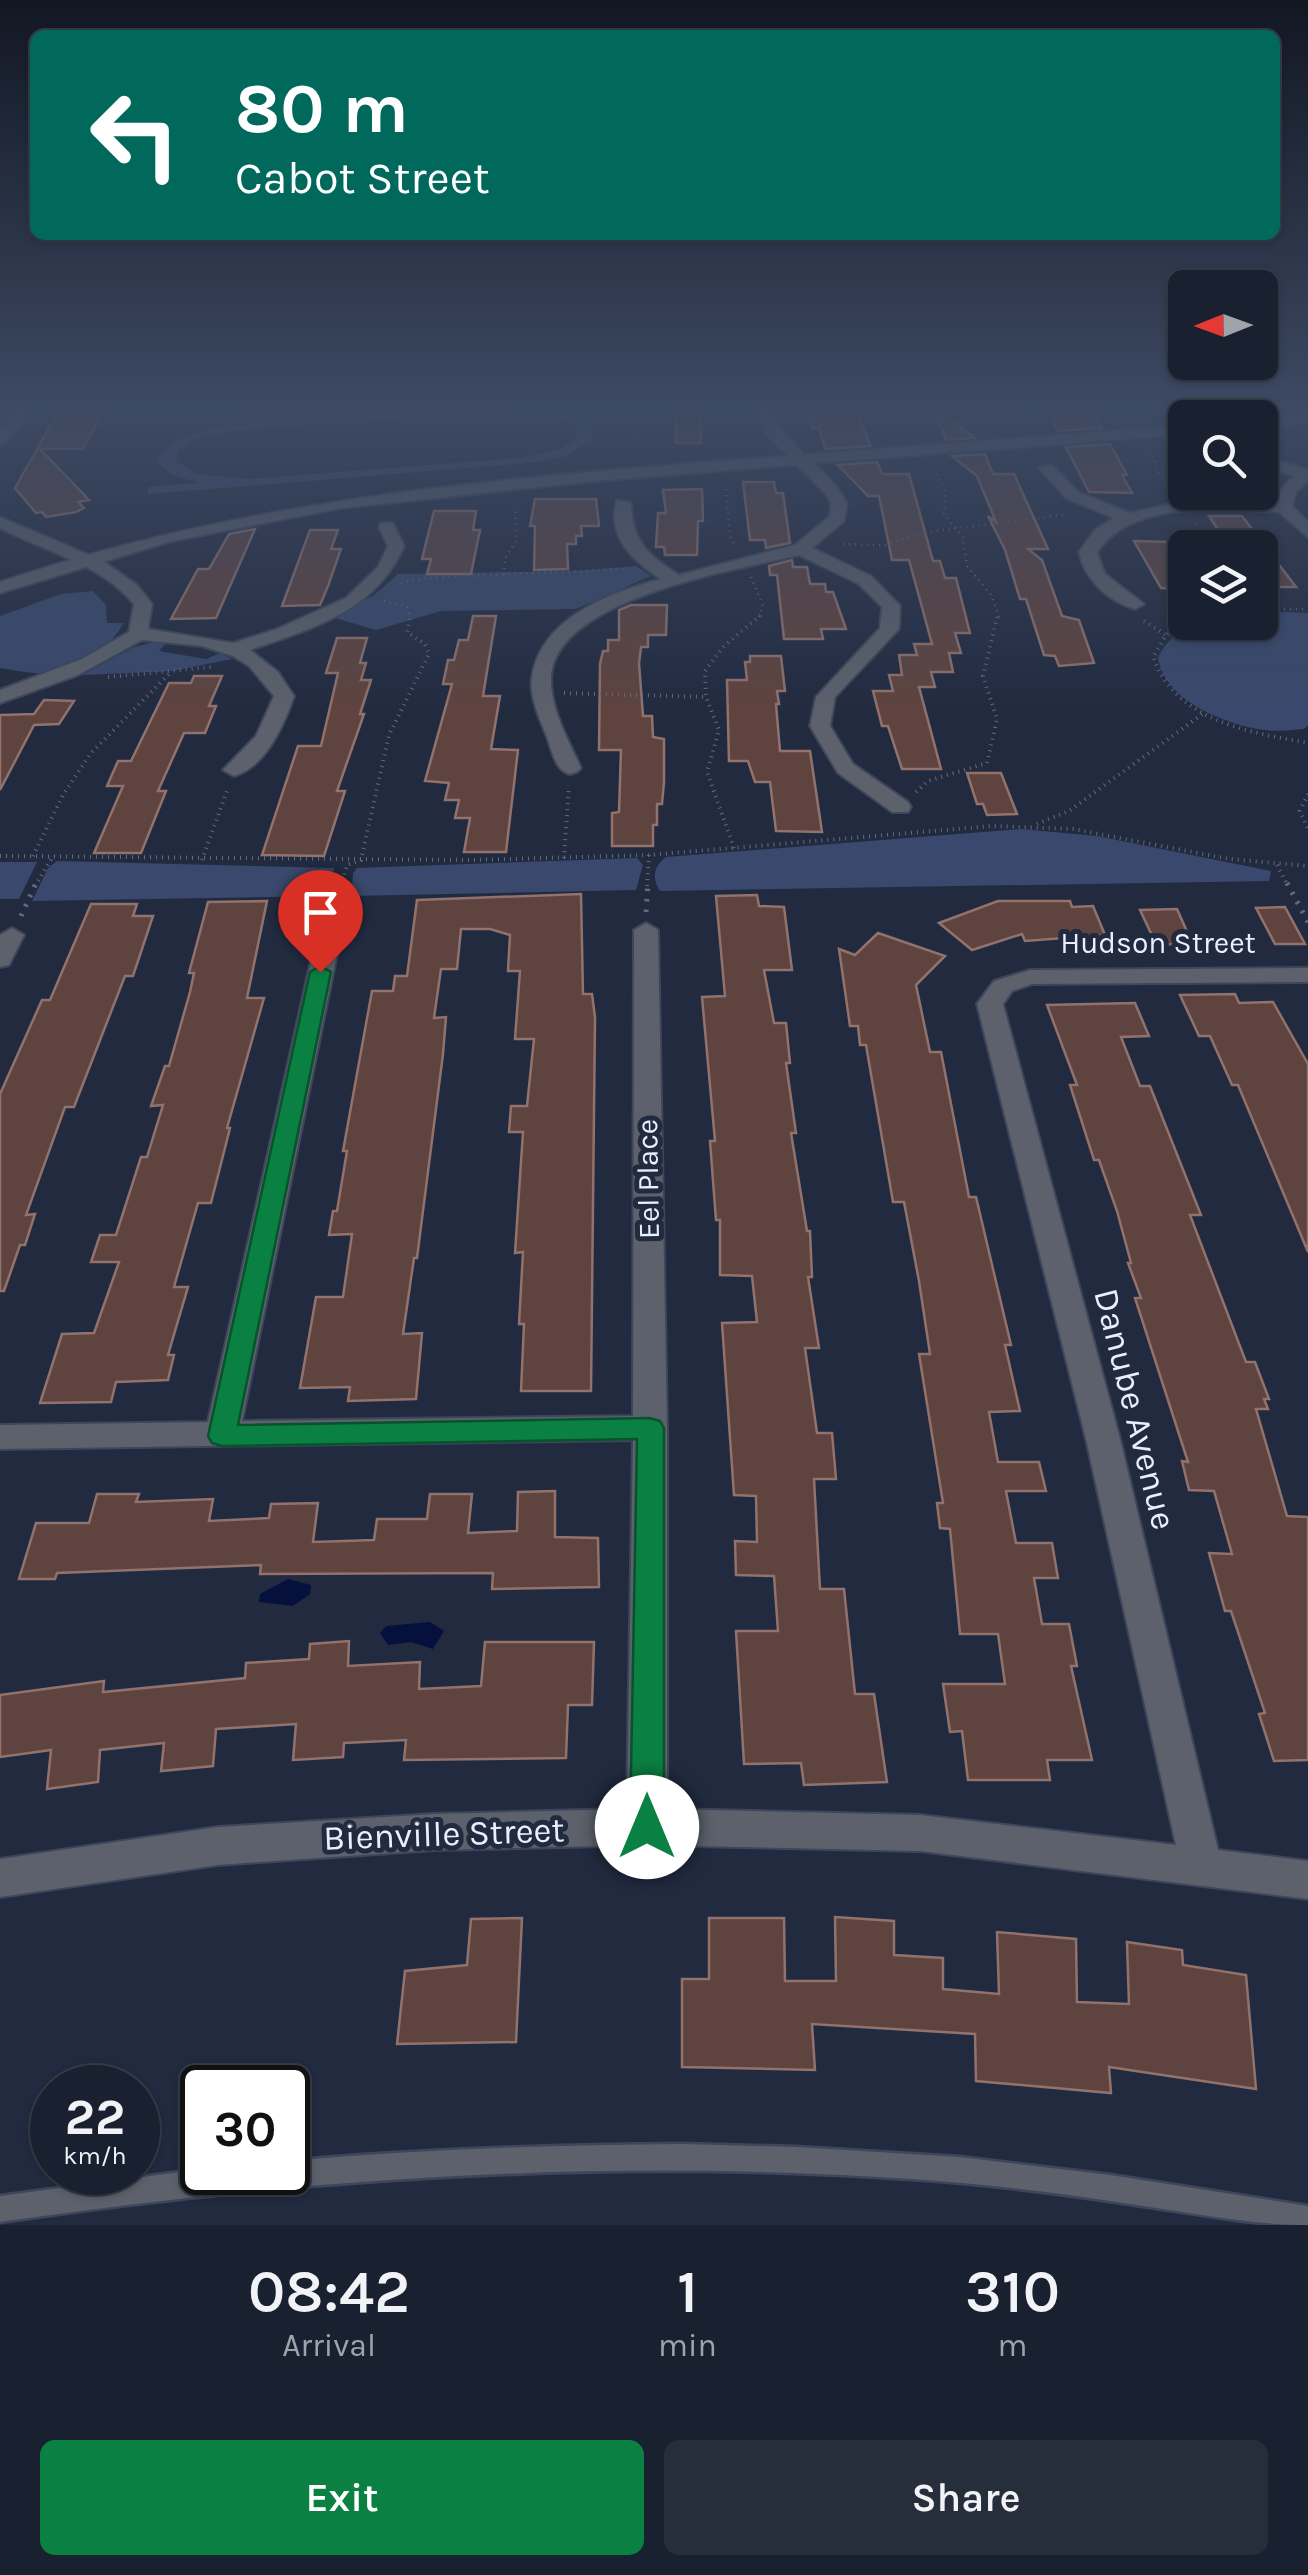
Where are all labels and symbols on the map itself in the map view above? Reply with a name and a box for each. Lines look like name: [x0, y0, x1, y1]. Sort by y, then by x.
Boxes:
north arrow: [1168, 270, 1278, 380]
pin: [278, 870, 363, 973]
street label: Hudson Street: [1060, 925, 1256, 961]
street label: Eel Place: [629, 1119, 667, 1239]
street label: Danube Avenue: [1085, 1284, 1185, 1534]
position arrow: [595, 1775, 699, 1879]
street label: Bienville Street: [323, 1809, 565, 1859]
speed limit sign: 30: [180, 2065, 310, 2195]

